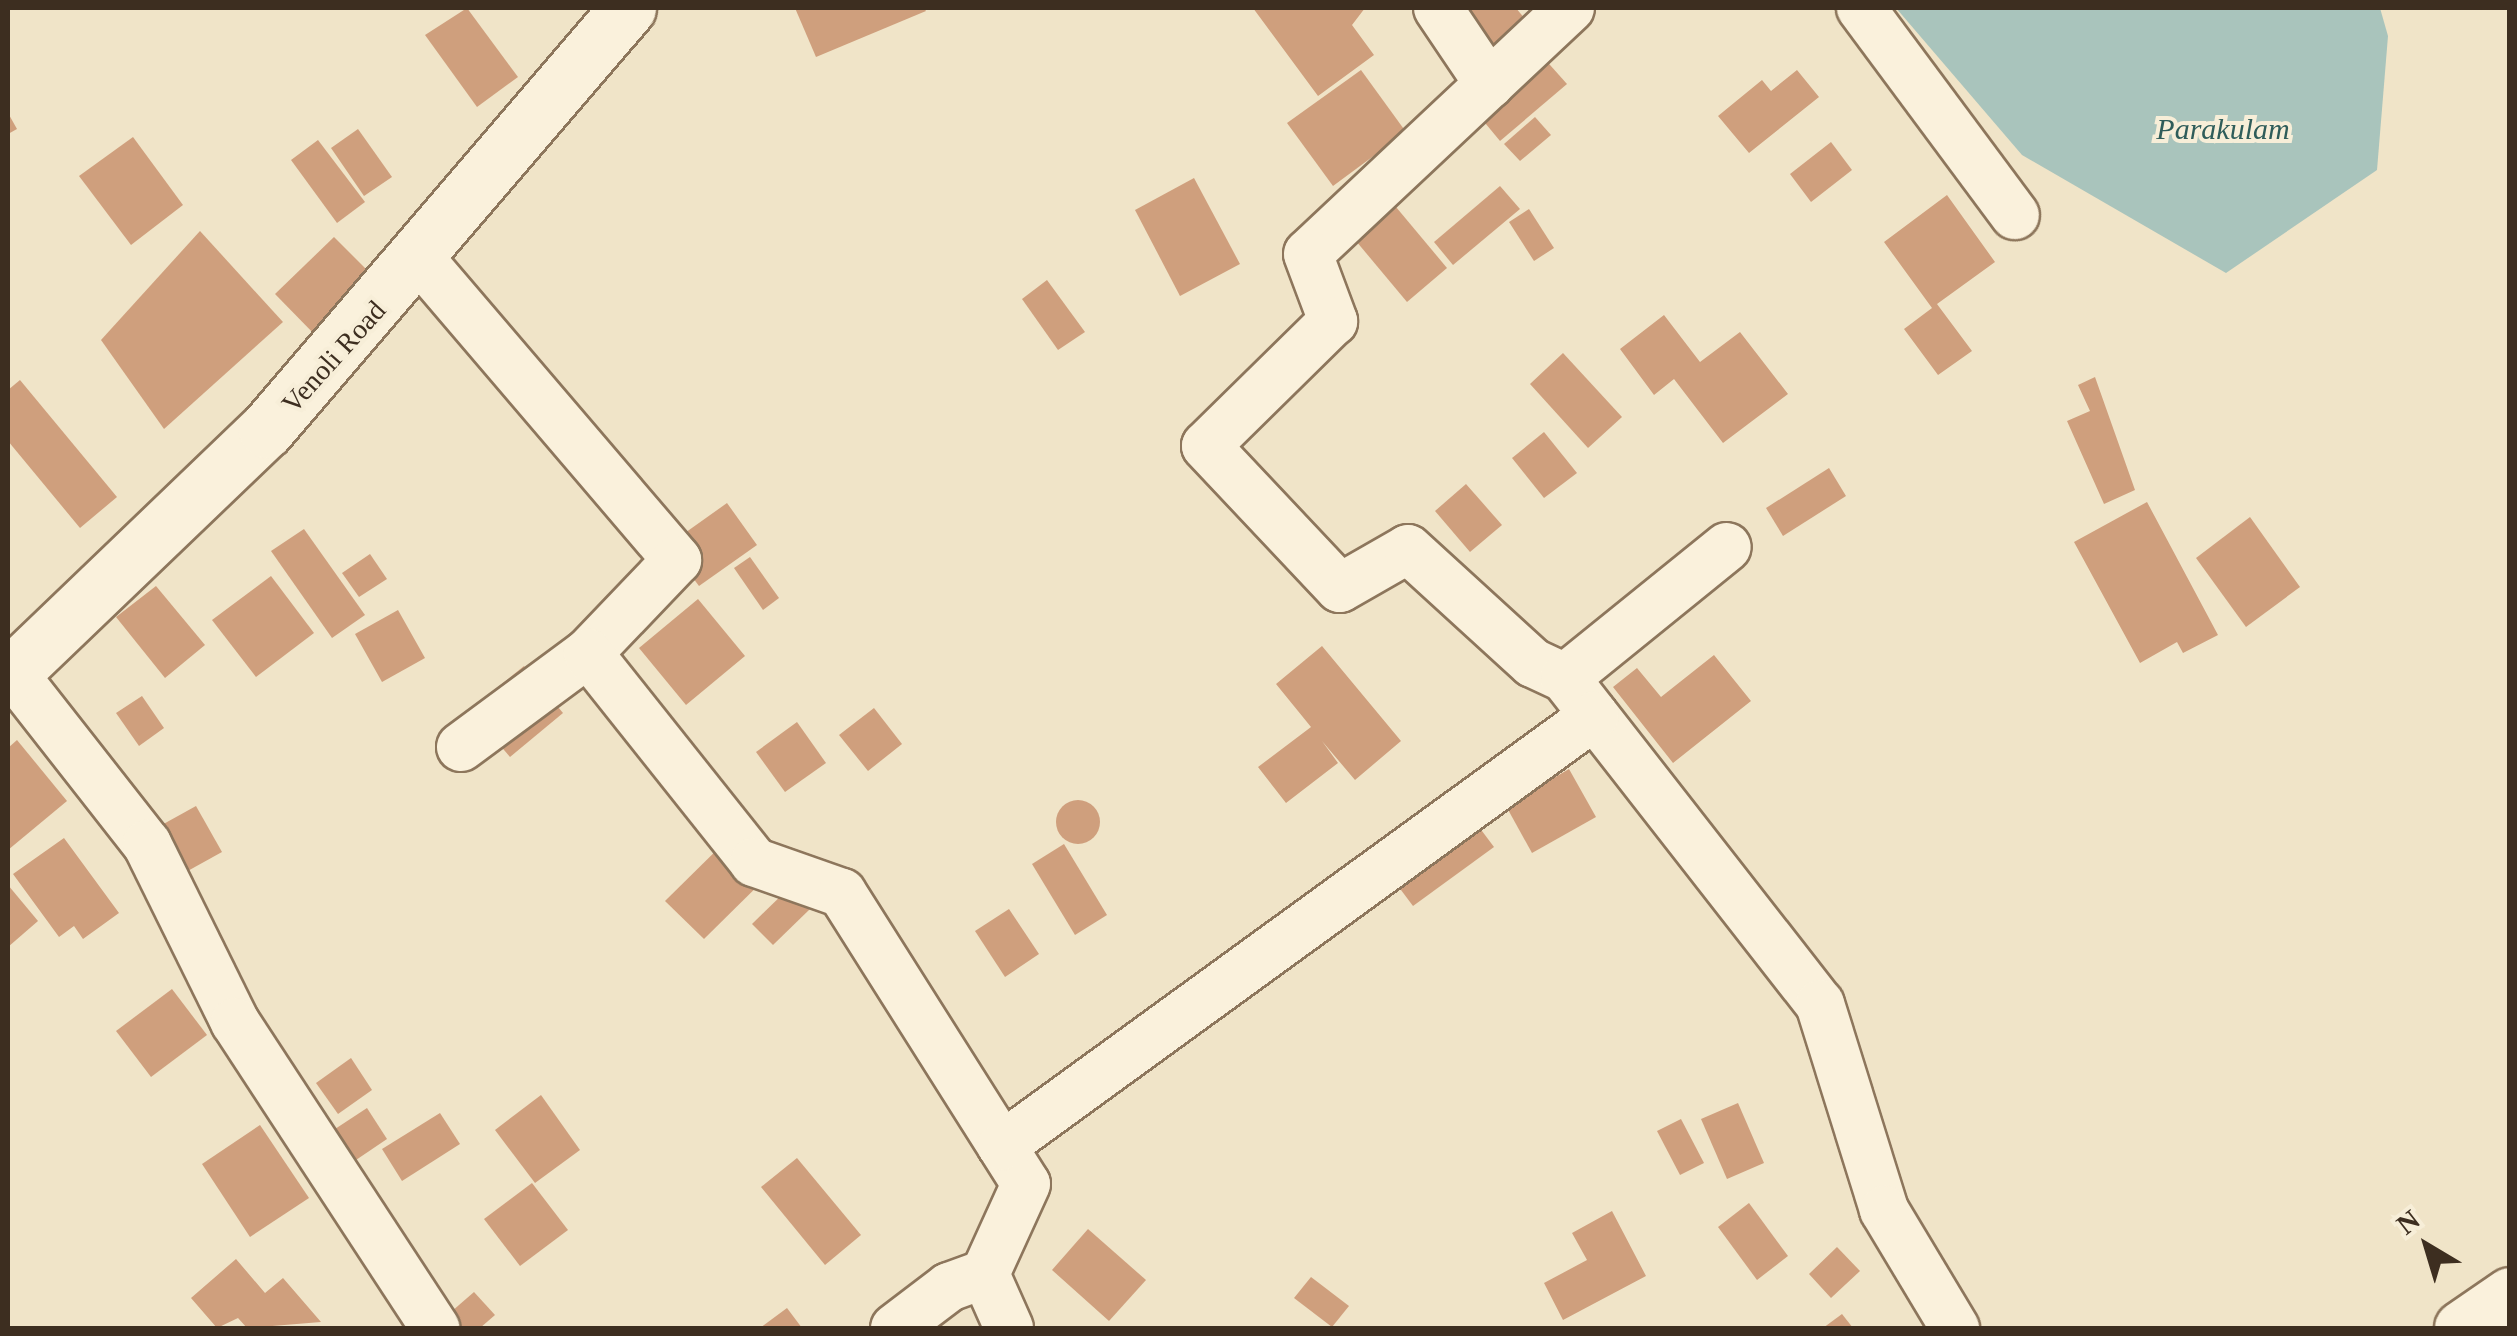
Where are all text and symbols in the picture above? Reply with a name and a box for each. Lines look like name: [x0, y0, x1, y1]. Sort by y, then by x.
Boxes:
water label: Parakulam: [2156, 111, 2290, 147]
street label: Venoli Road: [275, 294, 393, 420]
north arrow: [2377, 1196, 2477, 1296]
text: N: [2391, 1204, 2426, 1240]

